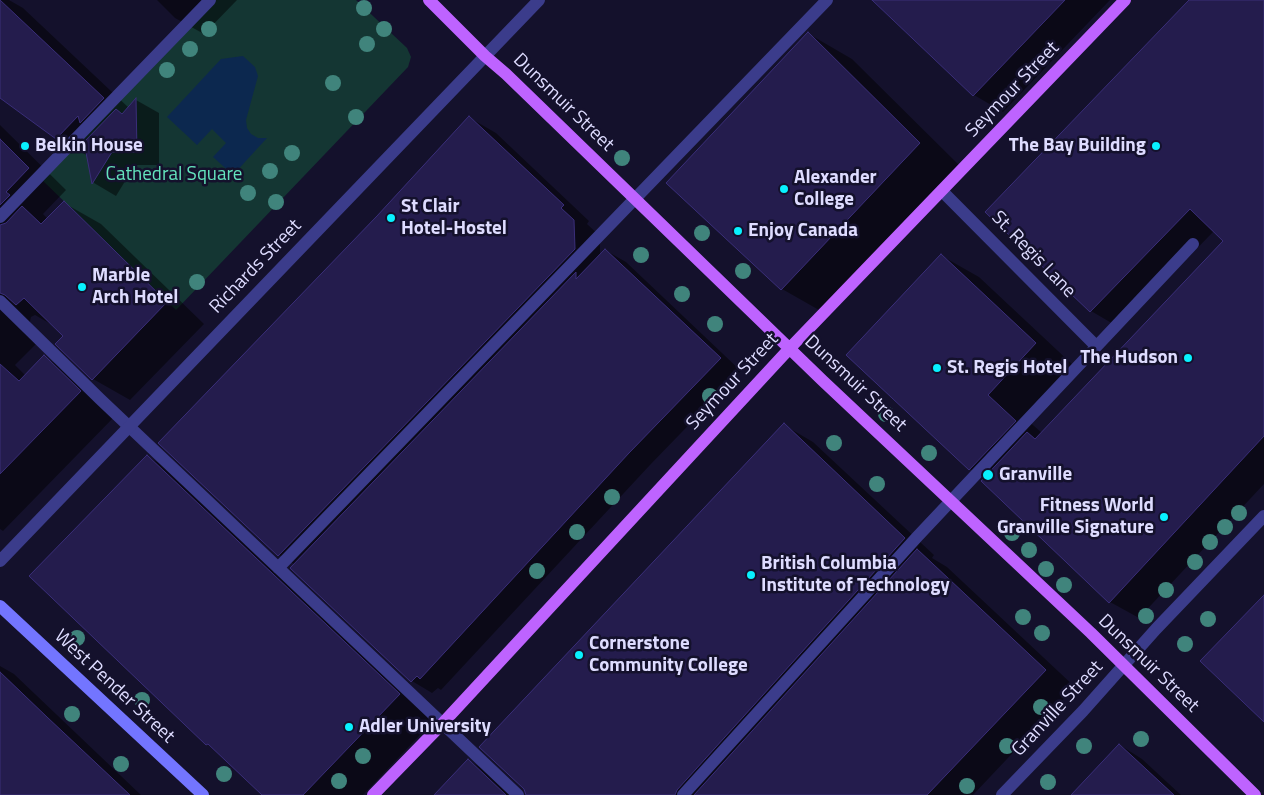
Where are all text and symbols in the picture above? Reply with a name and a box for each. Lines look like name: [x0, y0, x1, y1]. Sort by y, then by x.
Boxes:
street label: Seymour Street: [962, 37, 1064, 143]
street label: Dunsmuir Street: [508, 49, 618, 157]
place label: Belkin House: [35, 135, 143, 157]
place label: The Bay Building: [1009, 135, 1146, 157]
marker: Belkin House: [19, 140, 31, 152]
marker: The Bay Building: [1150, 140, 1162, 152]
park label: Cathedral Square: [106, 164, 242, 186]
place label: Alexander College: [794, 167, 877, 211]
marker: Alexander College: [778, 183, 790, 195]
place label: St Clair Hotel-Hostel: [401, 196, 507, 240]
street label: St. Regis Lane: [986, 207, 1080, 303]
marker: St Clair Hotel-Hostel: [385, 212, 397, 224]
street label: Richards Street: [205, 215, 307, 319]
place label: Enjoy Canada: [748, 220, 858, 242]
marker: Enjoy Canada: [732, 225, 744, 237]
place label: Marble Arch Hotel: [92, 265, 178, 309]
marker: Marble Arch Hotel: [76, 281, 88, 293]
street label: Seymour Street: [682, 329, 784, 435]
street label: Dunsmuir Street: [799, 331, 911, 437]
place label: The Hudson: [1080, 347, 1178, 369]
marker: The Hudson: [1182, 352, 1194, 364]
place label: St. Regis Hotel: [947, 357, 1067, 379]
marker: St. Regis Hotel: [931, 362, 943, 374]
place label: Granville: [999, 464, 1072, 486]
marker: Granville: [981, 468, 995, 482]
place label: Fitness World Granville Signature: [997, 495, 1154, 539]
marker: Fitness World Granville Signature: [1158, 511, 1170, 523]
place label: British Columbia Institute of Technology: [761, 553, 950, 597]
marker: British Columbia Institute of Technology: [745, 569, 757, 581]
street label: Dunsmuir Street: [1093, 610, 1203, 718]
street label: West Pender Street: [49, 625, 179, 749]
place label: Cornerstone Community College: [589, 633, 748, 677]
marker: Cornerstone Community College: [573, 649, 585, 661]
street label: Granville Street: [1008, 656, 1108, 762]
place label: Adler University: [359, 716, 491, 738]
marker: Adler University: [343, 721, 355, 733]

